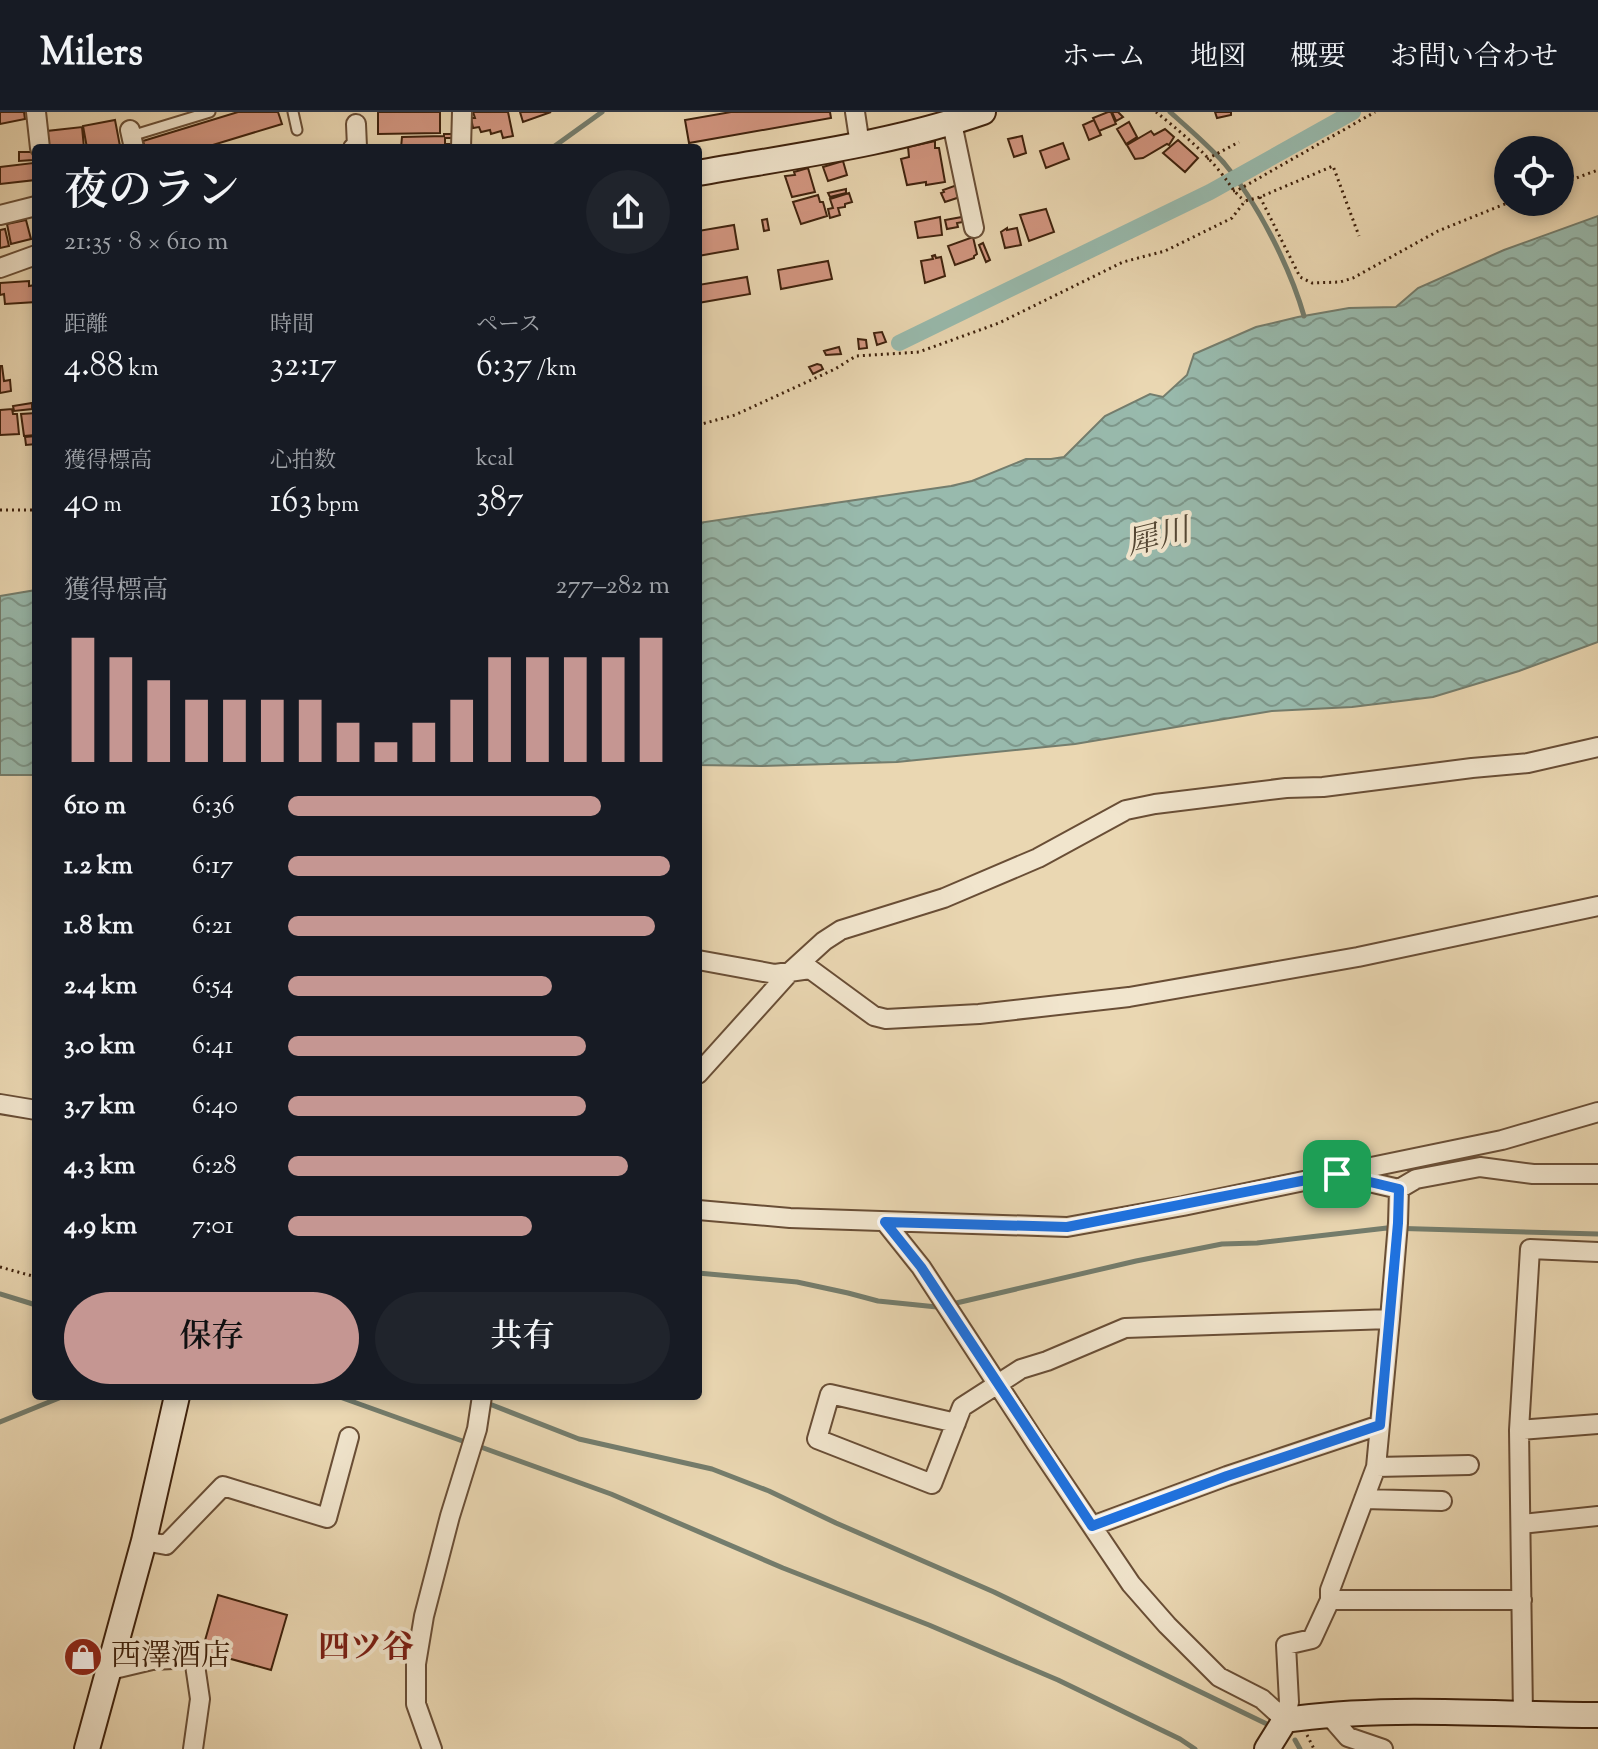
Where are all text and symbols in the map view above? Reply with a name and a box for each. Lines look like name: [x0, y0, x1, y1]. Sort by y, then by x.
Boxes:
text: Milers: [40, 28, 143, 82]
text: ホーム: [1062, 38, 1146, 78]
text: 地図: [1190, 38, 1246, 78]
text: 概要: [1290, 38, 1346, 78]
text: お問い合わせ: [1390, 38, 1558, 78]
map controls: [1494, 136, 1574, 216]
button: locate: [1494, 136, 1574, 216]
text: 夜のラン: [64, 162, 240, 225]
button: share: [586, 170, 670, 254]
text: 21:35 · 8 × 610 m: [64, 224, 229, 261]
text: 距離: [64, 310, 108, 342]
text: 時間: [270, 310, 314, 342]
text: ペース: [476, 310, 541, 342]
text: 4.88: [64, 342, 124, 391]
text: 32:17: [270, 342, 337, 391]
text: 6:37: [476, 342, 532, 391]
text: km: [124, 354, 159, 386]
text: /km: [532, 354, 577, 386]
text: kcal: [476, 444, 514, 476]
text: 獲得標高: [64, 446, 152, 478]
text: 心拍数: [270, 446, 336, 478]
text: 387: [476, 476, 524, 525]
text: 40: [64, 478, 99, 527]
text: 163: [270, 478, 312, 527]
text: m: [99, 490, 122, 522]
text: bpm: [312, 490, 359, 522]
water label: 犀川: [1121, 508, 1198, 569]
text: 277–282 m: [555, 568, 670, 605]
text: 獲得標高: [64, 573, 168, 610]
text: 610 m: [64, 788, 126, 825]
text: 6:36: [192, 788, 235, 825]
text: 1.2 km: [64, 848, 133, 885]
text: 6:17: [192, 848, 233, 885]
text: 1.8 km: [64, 908, 134, 945]
text: 6:21: [192, 908, 232, 945]
text: 2.4 km: [64, 968, 137, 1005]
text: 6:54: [192, 968, 233, 1005]
text: 3.0 km: [64, 1028, 135, 1065]
text: 6:41: [192, 1028, 233, 1065]
text: 3.7 km: [64, 1088, 135, 1125]
text: 6:40: [192, 1088, 238, 1125]
pin: [1303, 1140, 1371, 1208]
text: 4.3 km: [64, 1148, 135, 1185]
text: 6:28: [192, 1148, 237, 1185]
icon: arrive: [1315, 1152, 1359, 1196]
text: 4.9 km: [64, 1208, 137, 1245]
text: 7:01: [192, 1208, 234, 1245]
button: 保存: [64, 1292, 359, 1384]
button: 共有: [375, 1292, 670, 1384]
district label: 四ツ谷: [318, 1626, 414, 1672]
shop icon: 西澤酒店: [62, 1636, 104, 1678]
place label: 西澤酒店: [111, 1636, 231, 1679]

